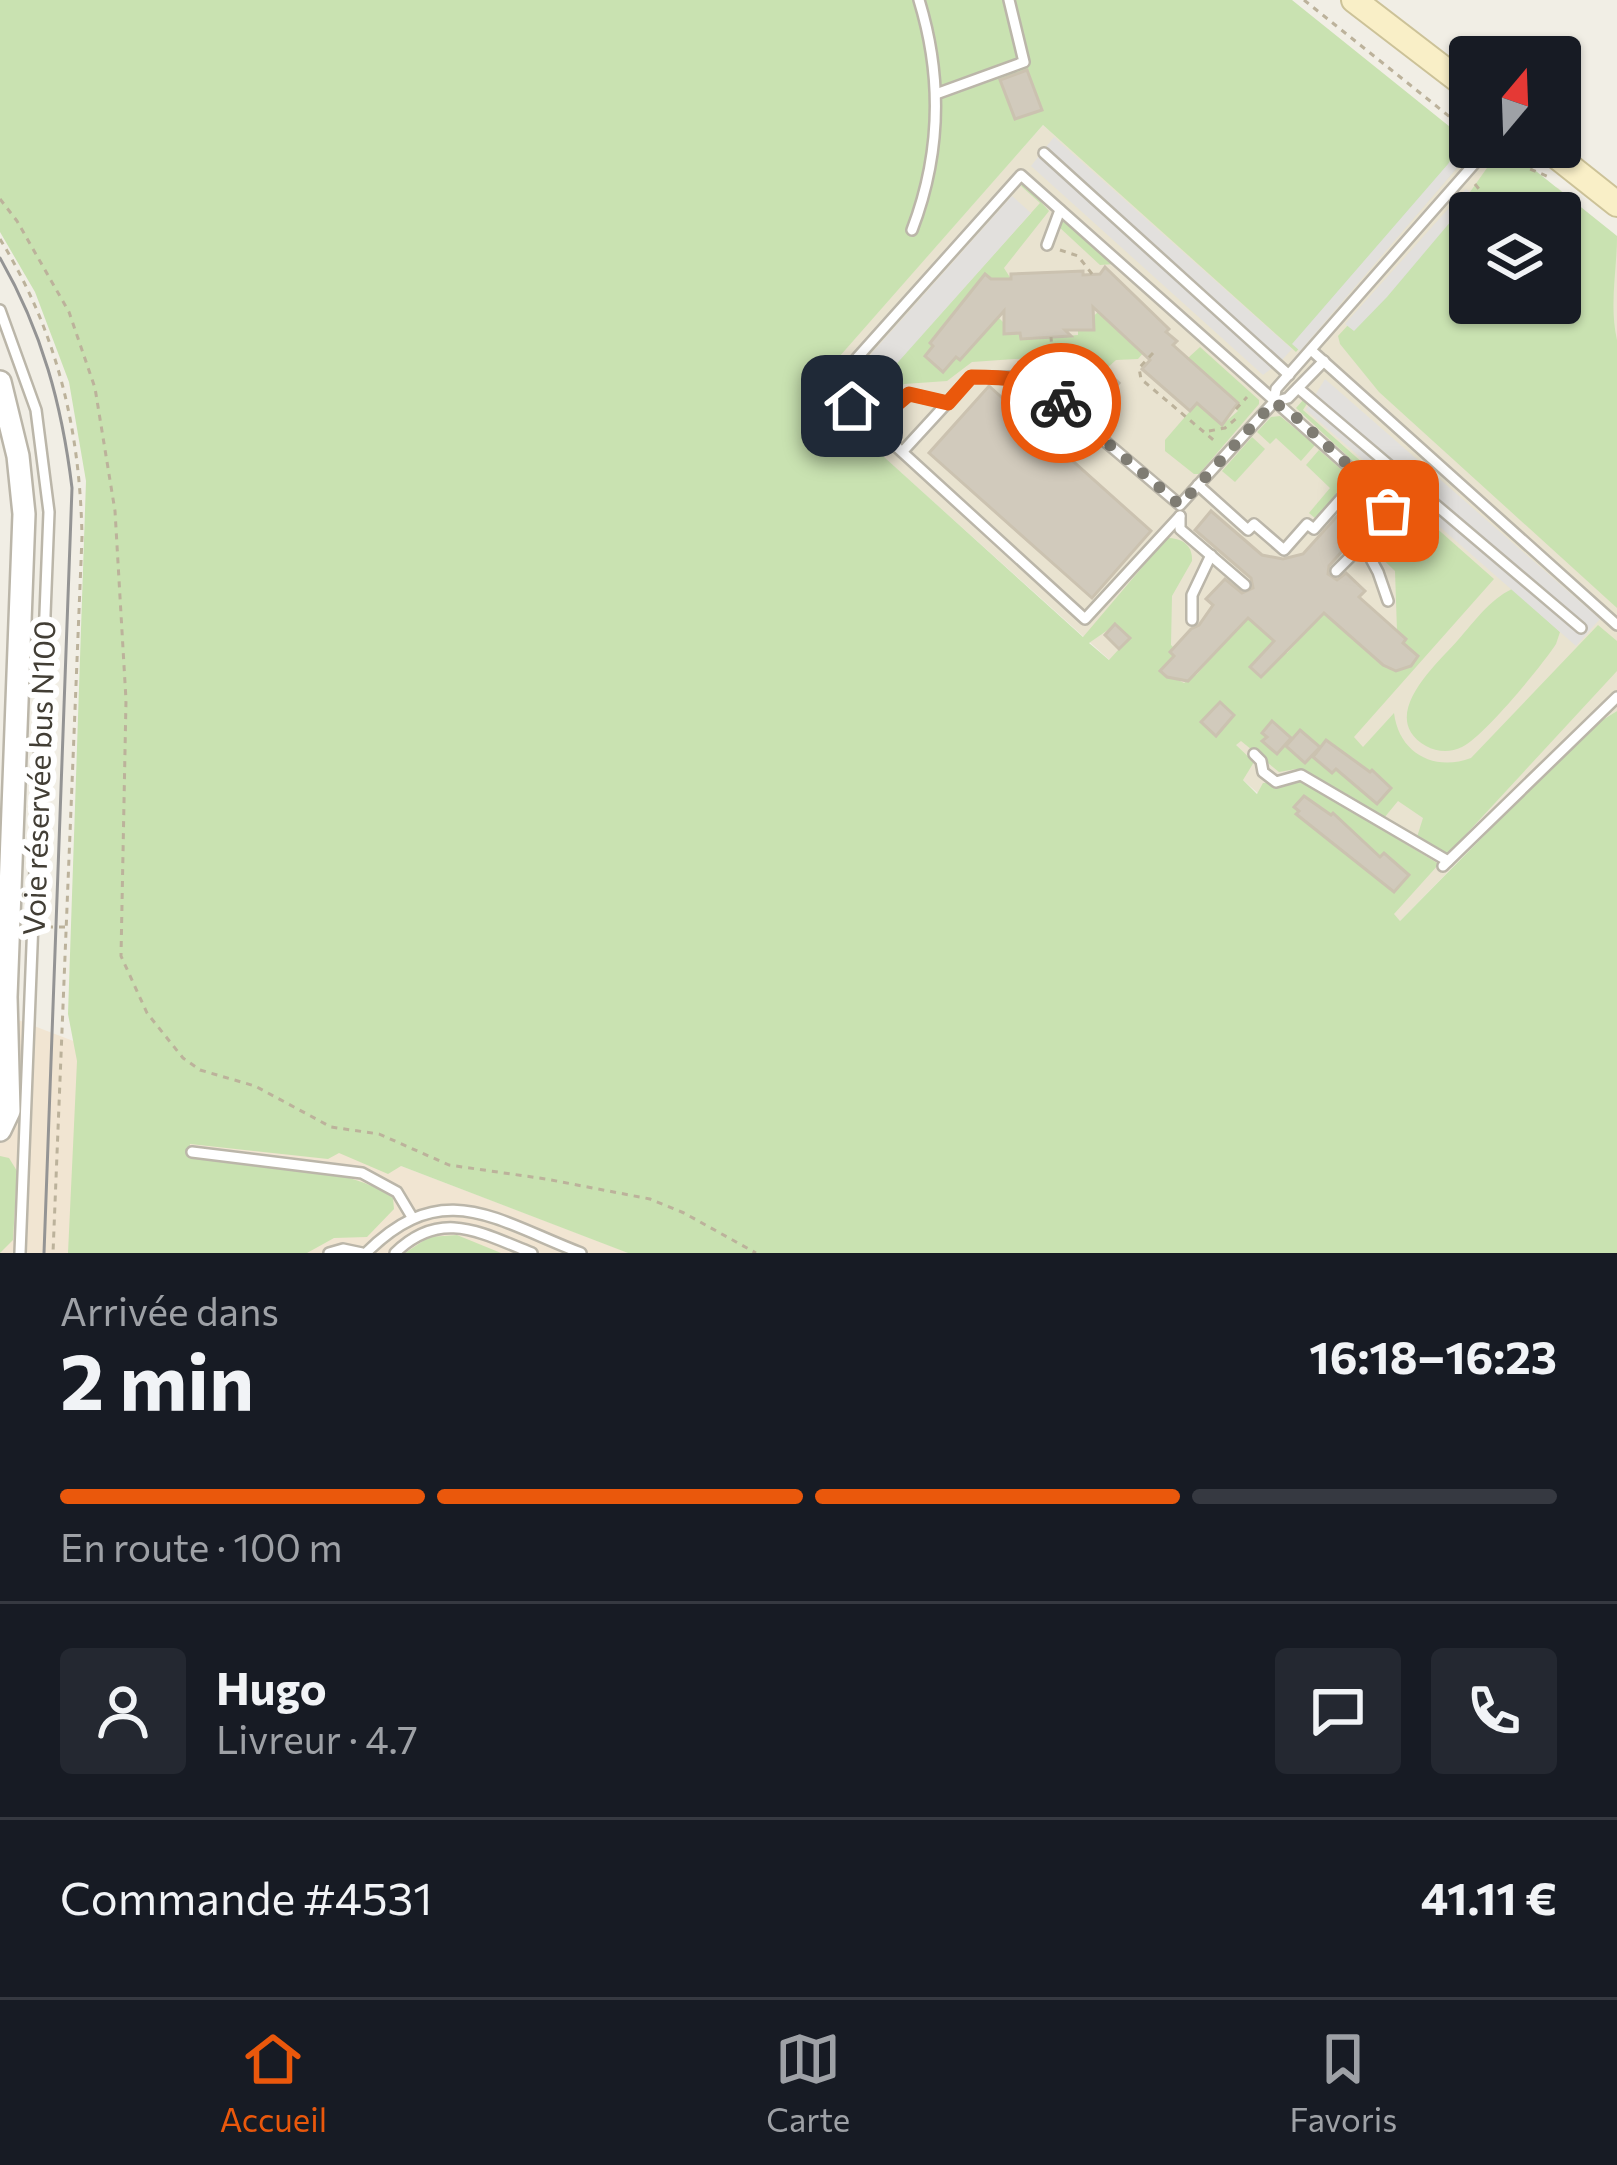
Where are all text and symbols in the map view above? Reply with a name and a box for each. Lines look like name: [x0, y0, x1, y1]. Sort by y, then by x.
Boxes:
north arrow: [1449, 36, 1581, 168]
map controls: [1449, 36, 1581, 324]
button: layers: [1449, 192, 1581, 324]
courier: [1001, 343, 1121, 463]
pin: [801, 355, 903, 457]
icon: bike: [1028, 370, 1094, 436]
icon: home: [819, 373, 885, 439]
pin: [1337, 460, 1439, 562]
icon: bag: [1355, 478, 1421, 544]
street label: Voie réservée bus N100: [14, 620, 61, 936]
text: Arrivée dans: [60, 1286, 279, 1334]
text: 16:18–16:23: [1309, 1328, 1557, 1383]
text: 2 min: [60, 1331, 254, 1426]
text: En route · 100 m: [60, 1522, 342, 1570]
button: person: [60, 1648, 186, 1774]
button: chat: [1275, 1648, 1401, 1774]
button: phone: [1431, 1648, 1557, 1774]
text: Hugo: [216, 1659, 327, 1714]
text: Livreur · 4.7: [216, 1714, 418, 1762]
text: Commande #4531: [60, 1869, 432, 1924]
text: 41.11 €: [1421, 1869, 1557, 1924]
tab: Accueil: [220, 2026, 327, 2139]
tab: Carte: [766, 2026, 850, 2139]
tab: Favoris: [1289, 2026, 1397, 2139]

